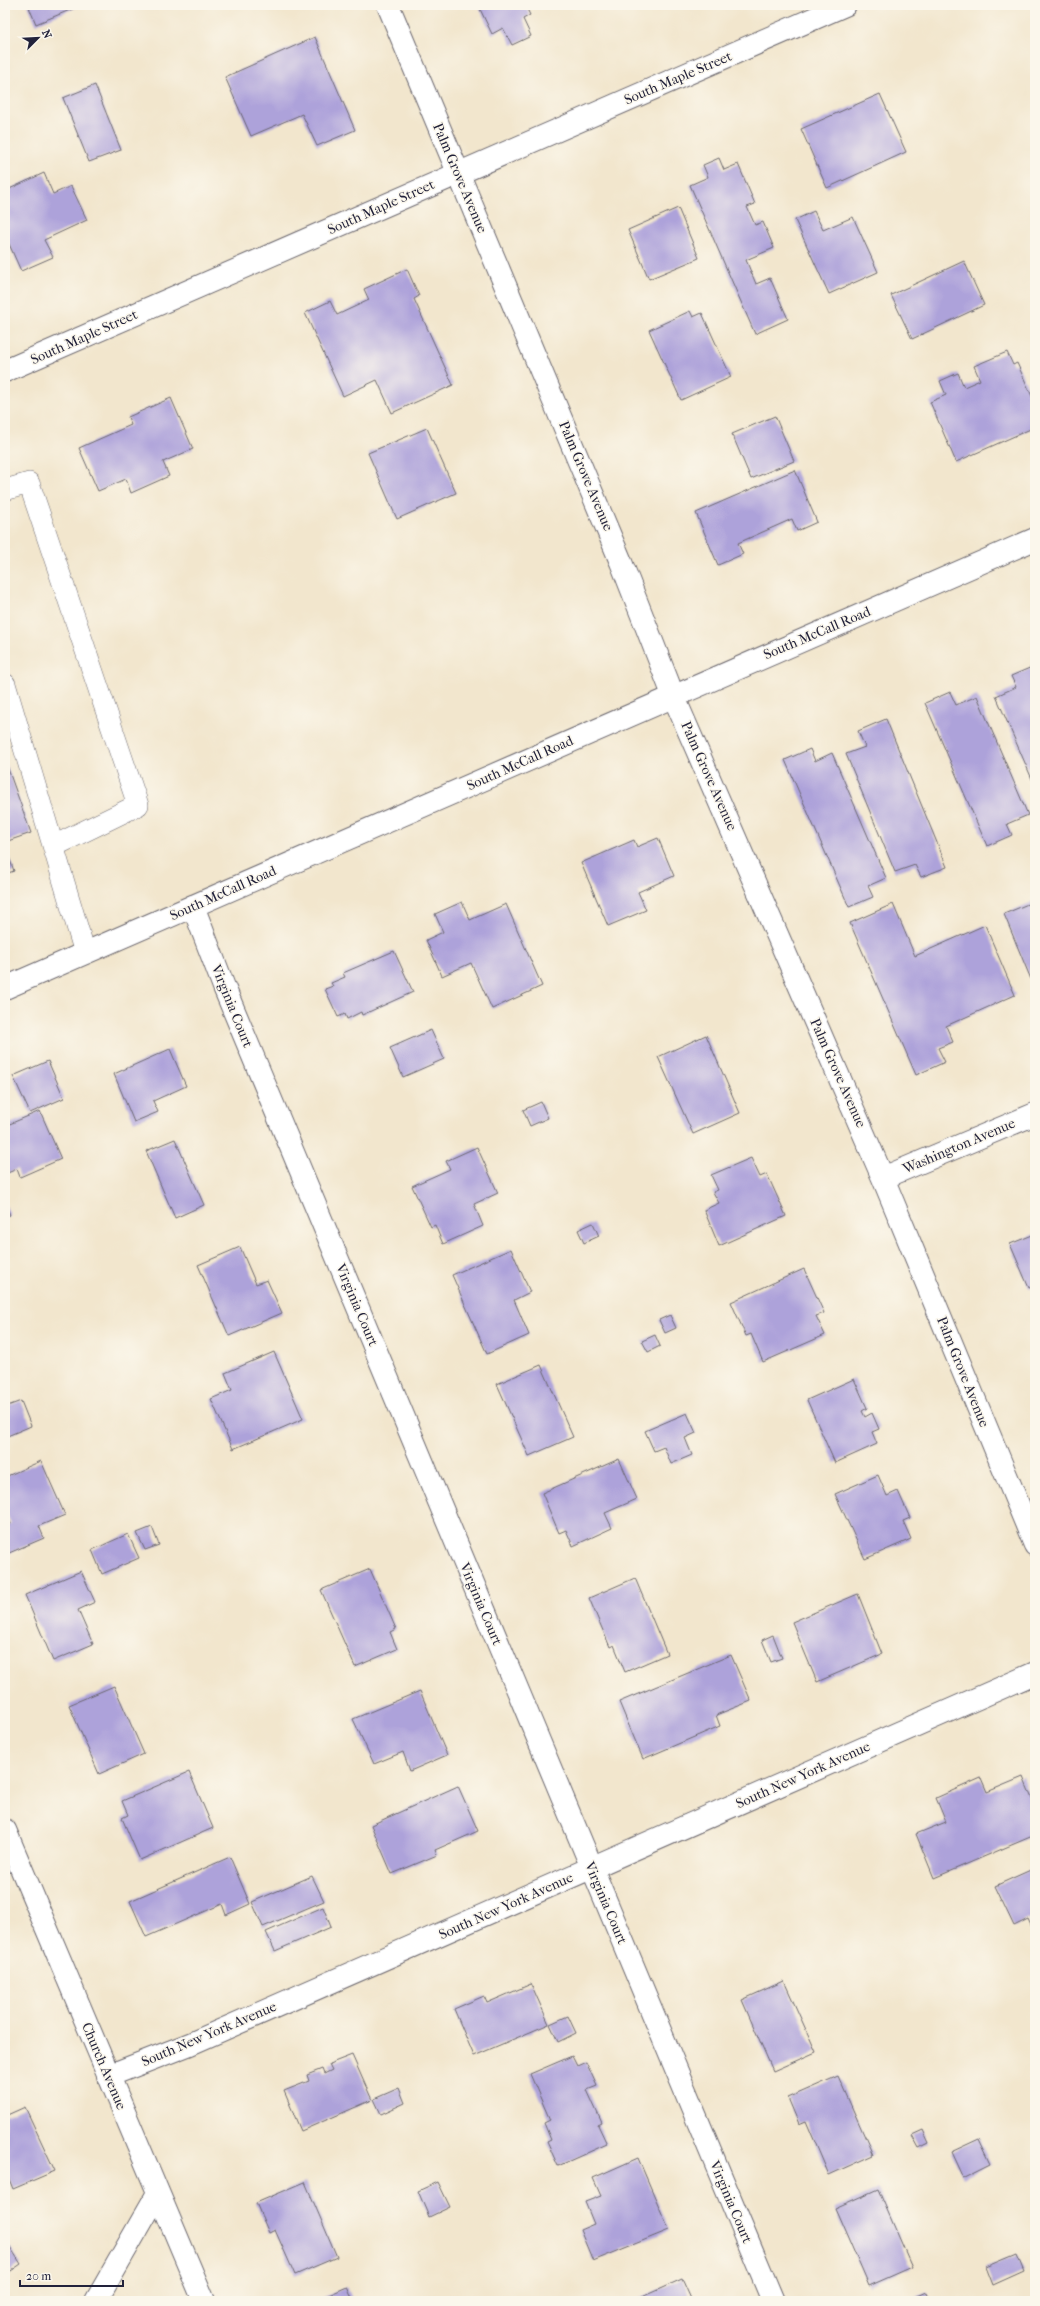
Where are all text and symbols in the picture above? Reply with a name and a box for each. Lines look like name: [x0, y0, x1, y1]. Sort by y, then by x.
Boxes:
north arrow: [18, 18, 58, 58]
text: N: [39, 28, 55, 41]
street label: South Maple Street: [622, 48, 734, 108]
street label: Palm Grove Avenue: [429, 120, 491, 236]
street label: South Maple Street: [325, 176, 437, 238]
street label: South Maple Street: [28, 306, 140, 368]
street label: Palm Grove Avenue: [555, 418, 617, 534]
street label: South McCall Road: [761, 603, 873, 663]
street label: Palm Grove Avenue: [677, 719, 741, 833]
street label: South McCall Road: [464, 732, 576, 794]
street label: South McCall Road: [167, 862, 279, 924]
street label: Virginia Court: [207, 961, 256, 1050]
street label: Palm Grove Avenue: [806, 1016, 870, 1130]
street label: Washington Avenue: [899, 1115, 1018, 1178]
street label: Virginia Court: [332, 1260, 382, 1349]
street label: Palm Grove Avenue: [933, 1314, 993, 1430]
street label: Virginia Court: [456, 1559, 506, 1648]
street label: South New York Avenue: [733, 1738, 873, 1812]
street label: Virginia Court: [581, 1858, 631, 1947]
street label: South New York Avenue: [436, 1869, 576, 1943]
street label: South New York Avenue: [139, 1998, 279, 2070]
street label: Church Avenue: [78, 2020, 130, 2112]
street label: Virginia Court: [706, 2157, 756, 2246]
scale bar: [20, 2262, 123, 2288]
text: 20 m: [26, 2269, 51, 2283]

